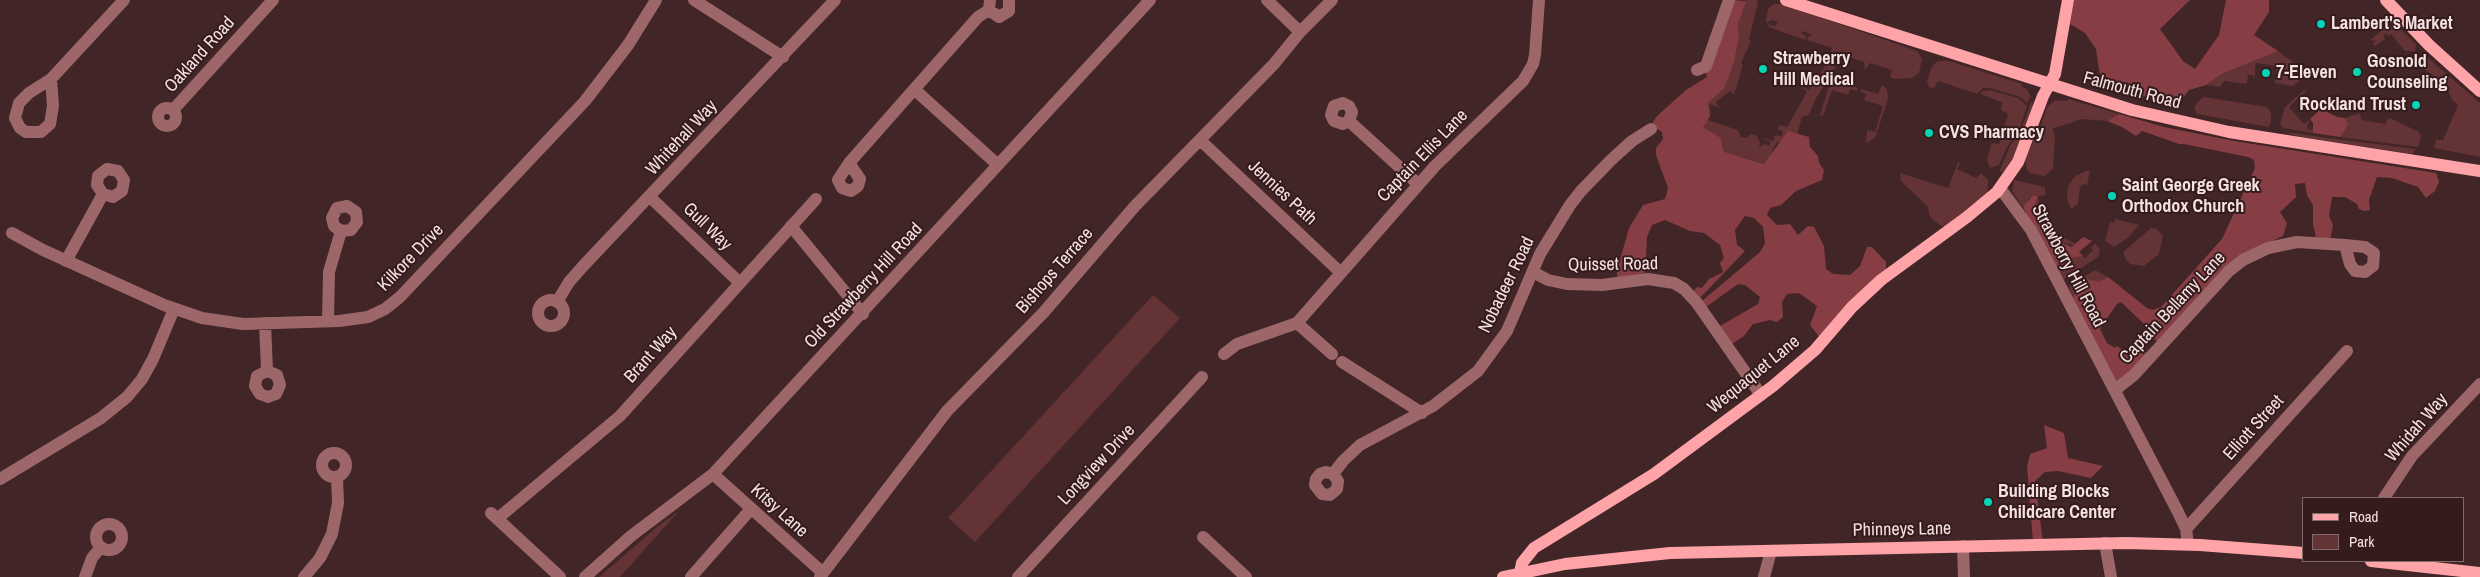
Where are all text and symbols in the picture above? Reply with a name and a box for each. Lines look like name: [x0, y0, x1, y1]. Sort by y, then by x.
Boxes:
street label: Oakland Road: [160, 13, 240, 97]
place label: Lambert's Market: [2331, 13, 2453, 35]
marker: Lambert's Market: [2315, 18, 2327, 30]
place label: Strawberry Hill Medical: [1773, 48, 1854, 90]
place label: Gosnold Counseling: [2367, 51, 2447, 94]
place label: 7-Eleven: [2276, 62, 2337, 84]
marker: Strawberry Hill Medical: [1757, 63, 1769, 75]
marker: Gosnold Counseling: [2351, 66, 2363, 78]
marker: 7-Eleven: [2260, 67, 2272, 79]
street label: Falmouth Road: [2081, 68, 2183, 114]
place label: Rockland Trust: [2299, 94, 2406, 116]
street label: Whitehall Way: [642, 96, 722, 180]
marker: Rockland Trust: [2410, 99, 2422, 111]
street label: Captain Ellis Lane: [1373, 105, 1473, 207]
place label: CVS Pharmacy: [1939, 122, 2044, 144]
marker: CVS Pharmacy: [1923, 127, 1935, 139]
street label: Jennies Path: [1243, 156, 1321, 230]
place label: Saint George Greek Orthodox Church: [2122, 175, 2260, 218]
marker: Saint George Greek Orthodox Church: [2106, 190, 2118, 202]
street label: Gull Way: [678, 199, 736, 255]
street label: Strawberry Hill Road: [2027, 201, 2109, 331]
street label: Old Strawberry Hill Road: [800, 219, 928, 353]
street label: Kilkore Drive: [374, 220, 448, 296]
street label: Bishops Terrace: [1012, 224, 1098, 318]
street label: Nobadeer Road: [1474, 233, 1540, 337]
street label: Captain Bellamy Lane: [2116, 248, 2230, 368]
street label: Quisset Road: [1568, 253, 1658, 277]
street label: Brant Way: [620, 322, 682, 388]
street label: Wequaquet Lane: [1704, 331, 1804, 419]
street label: Whidah Way: [2381, 389, 2453, 467]
street label: Elliott Street: [2219, 391, 2289, 465]
street label: Longview Drive: [1054, 420, 1140, 510]
street label: Kitsy Lane: [746, 480, 812, 542]
place label: Building Blocks Childcare Center: [1998, 481, 2116, 524]
marker: Building Blocks Childcare Center: [1982, 496, 1994, 508]
legend: [2302, 497, 2465, 562]
text: Road: [2349, 506, 2378, 527]
street label: Phinneys Lane: [1853, 518, 1951, 542]
text: Park: [2349, 531, 2374, 552]

